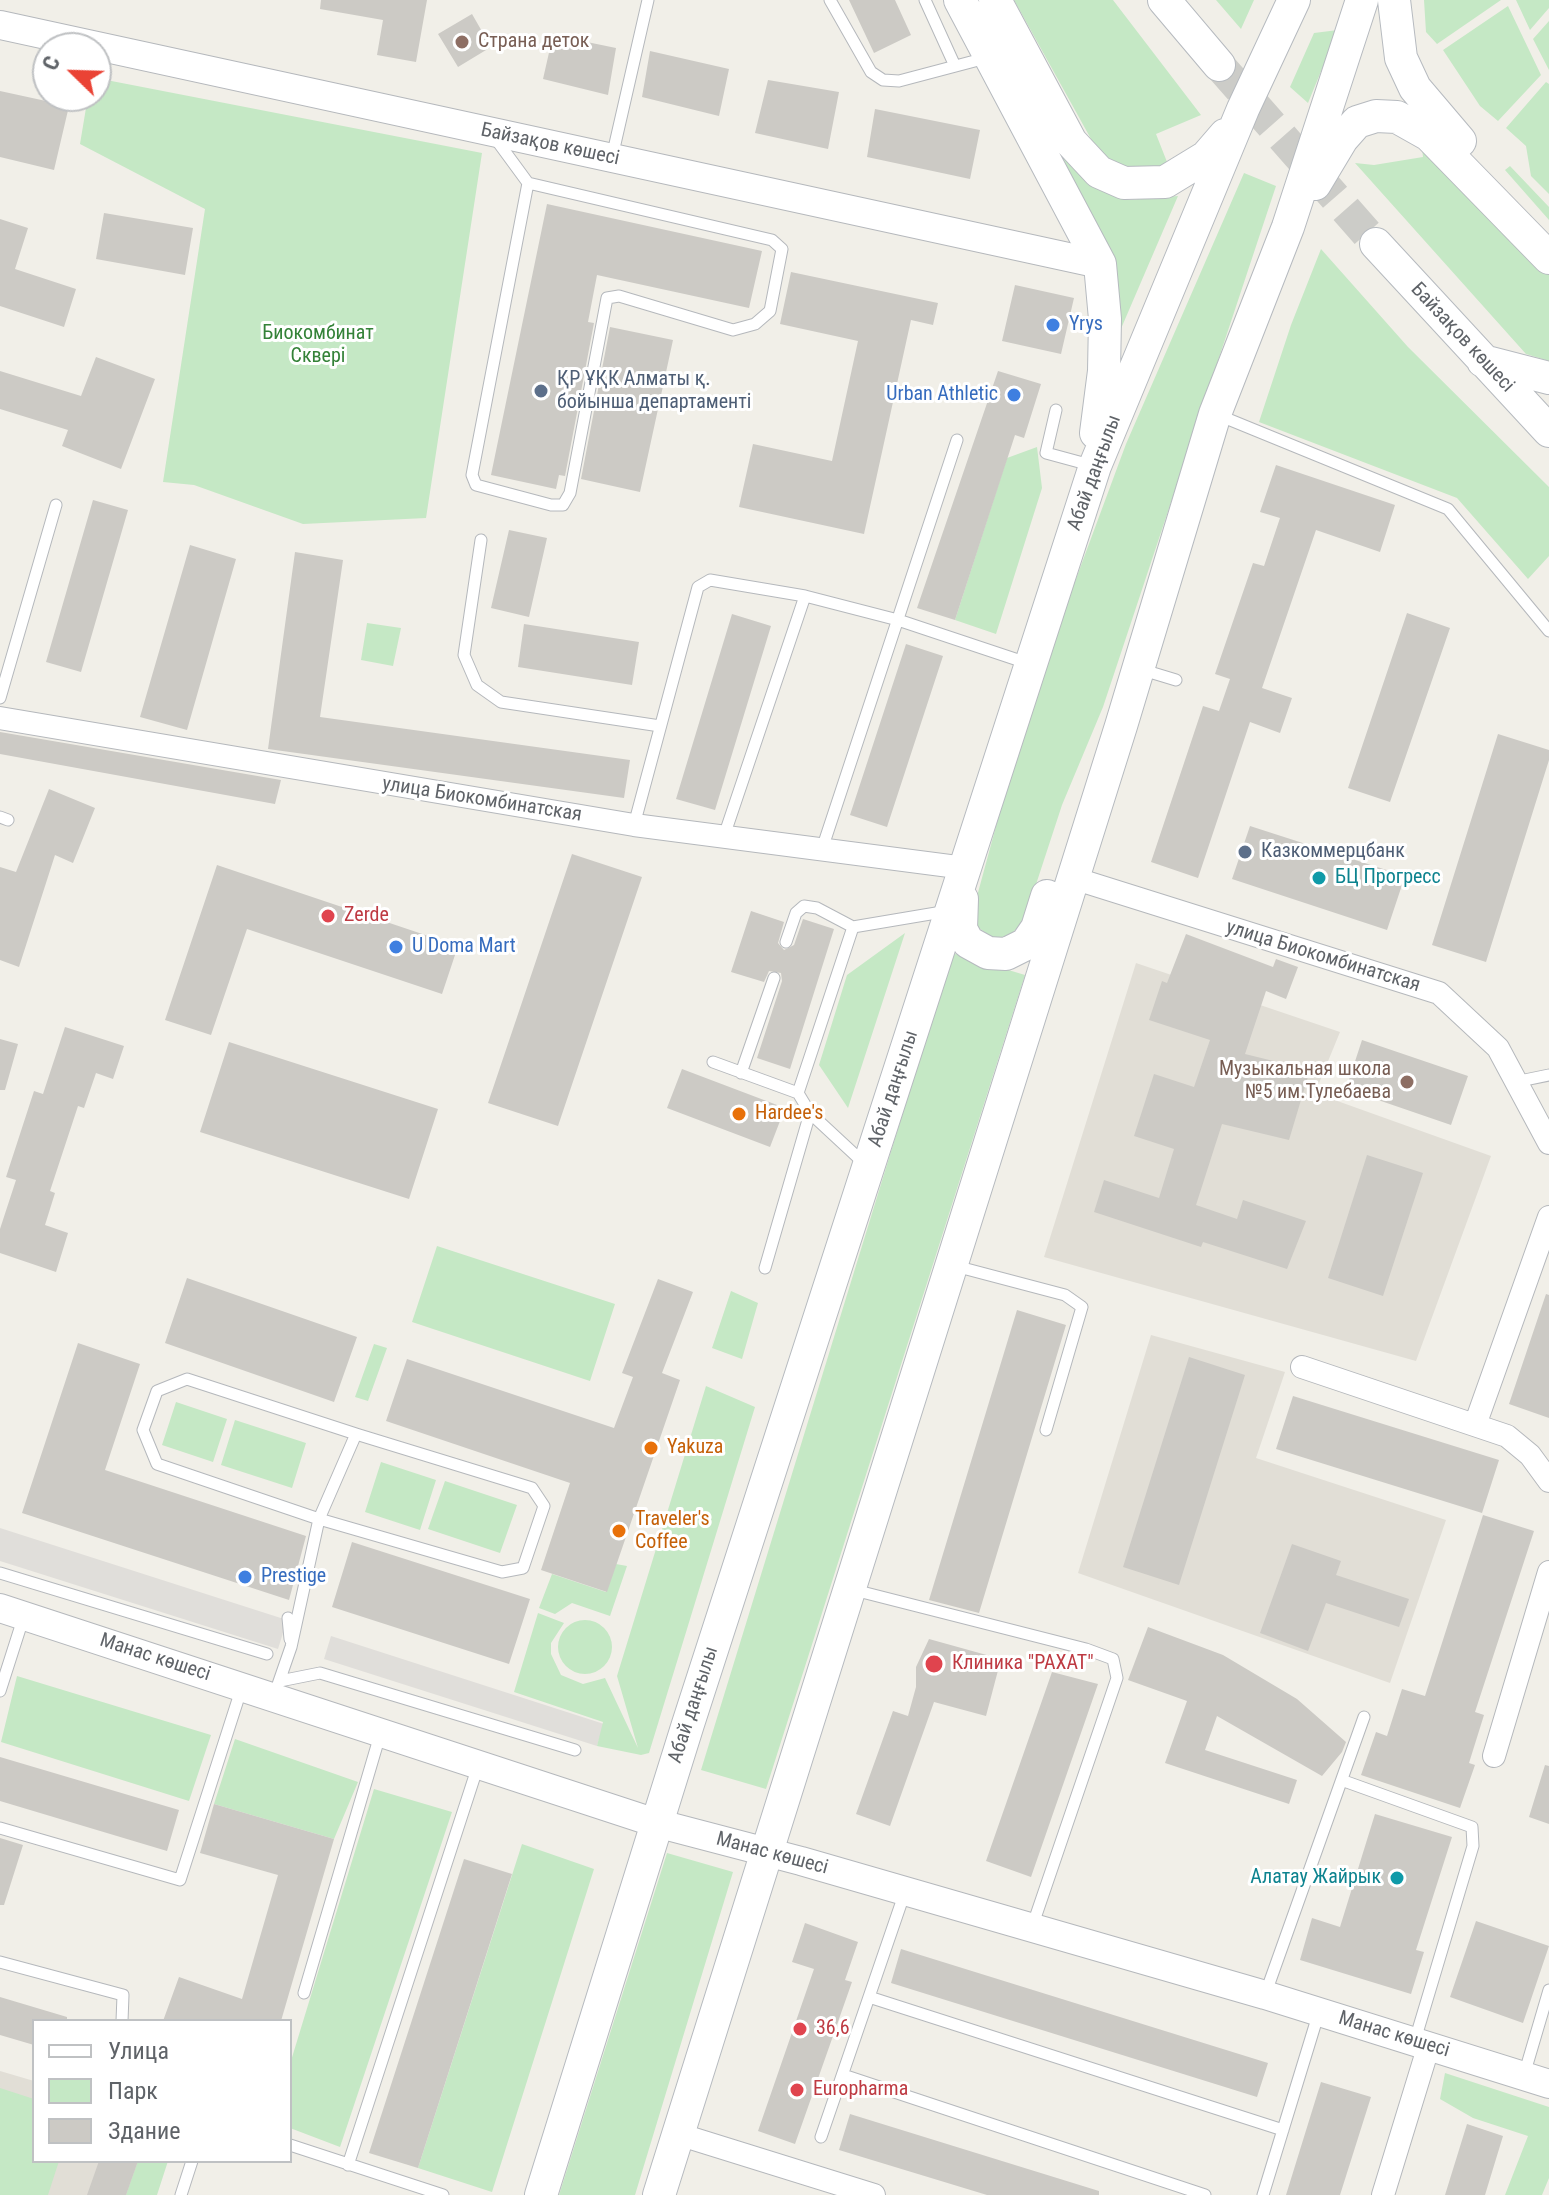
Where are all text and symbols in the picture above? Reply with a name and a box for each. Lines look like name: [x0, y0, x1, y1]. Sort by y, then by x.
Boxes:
place label: Страна деток: [478, 30, 589, 54]
north arrow: [32, 32, 112, 112]
marker: Страна деток: [453, 33, 471, 51]
text: С: [37, 53, 65, 74]
street label: Байзақов көшесі: [478, 119, 622, 171]
street label: Байзақов көшесі: [1405, 278, 1519, 398]
place label: Yrys: [1069, 313, 1103, 337]
marker: Yrys: [1044, 316, 1062, 334]
park label: Биокомбинат Сквері: [262, 322, 374, 369]
place label: ҚР ҰҚК Алматы қ. бойынша департаменті: [557, 368, 751, 415]
marker: ҚР ҰҚК Алматы қ. бойынша департаменті: [532, 382, 550, 400]
place label: Urban Athletic: [886, 383, 998, 407]
marker: Urban Athletic: [1005, 386, 1023, 404]
street label: Абай даңғылы: [1063, 412, 1127, 534]
street label: улица Биокомбинатская: [381, 772, 583, 828]
place label: Казкоммерцбанк: [1261, 840, 1405, 864]
marker: Казкоммерцбанк: [1236, 843, 1254, 861]
place label: БЦ Прогресс: [1335, 866, 1441, 890]
marker: БЦ Прогресс: [1310, 869, 1328, 887]
place label: Zerde: [344, 904, 389, 928]
marker: Zerde: [319, 907, 337, 925]
street label: улица Биокомбинатская: [1223, 916, 1423, 998]
place label: U Doma Mart: [412, 935, 516, 959]
marker: U Doma Mart: [387, 938, 405, 956]
street label: Абай даңғылы: [864, 1027, 924, 1151]
place label: Музыкальная школа №5 им.Тулебаева: [1219, 1058, 1391, 1105]
marker: Музыкальная школа №5 им.Тулебаева: [1398, 1073, 1416, 1091]
place label: Hardee's: [755, 1102, 823, 1126]
marker: Hardee's: [730, 1105, 748, 1123]
place label: Yakuza: [667, 1436, 723, 1460]
marker: Yakuza: [642, 1439, 660, 1457]
place label: Traveler's Coffee: [635, 1508, 710, 1555]
marker: Traveler's Coffee: [610, 1522, 628, 1540]
place label: Prestige: [261, 1565, 326, 1589]
marker: Prestige: [236, 1568, 254, 1586]
street label: Манас көшесі: [97, 1629, 213, 1687]
street label: Абай даңғылы: [664, 1643, 724, 1767]
place label: Клиника "РАХАТ": [952, 1652, 1094, 1676]
marker: Клиника "РАХАТ": [923, 1653, 945, 1675]
street label: Манас көшесі: [713, 1828, 831, 1880]
place label: Алатау Жайрык: [1250, 1866, 1381, 1890]
marker: Алатау Жайрык: [1388, 1869, 1406, 1887]
street label: Манас көшесі: [1336, 2007, 1452, 2063]
place label: 36,6: [816, 2017, 850, 2041]
legend: [32, 2019, 292, 2163]
marker: 36,6: [791, 2020, 809, 2038]
text: Улица: [108, 2037, 169, 2065]
text: Парк: [108, 2077, 158, 2105]
place label: Europharma: [813, 2078, 908, 2102]
marker: Europharma: [788, 2081, 806, 2099]
text: Здание: [108, 2117, 180, 2145]

